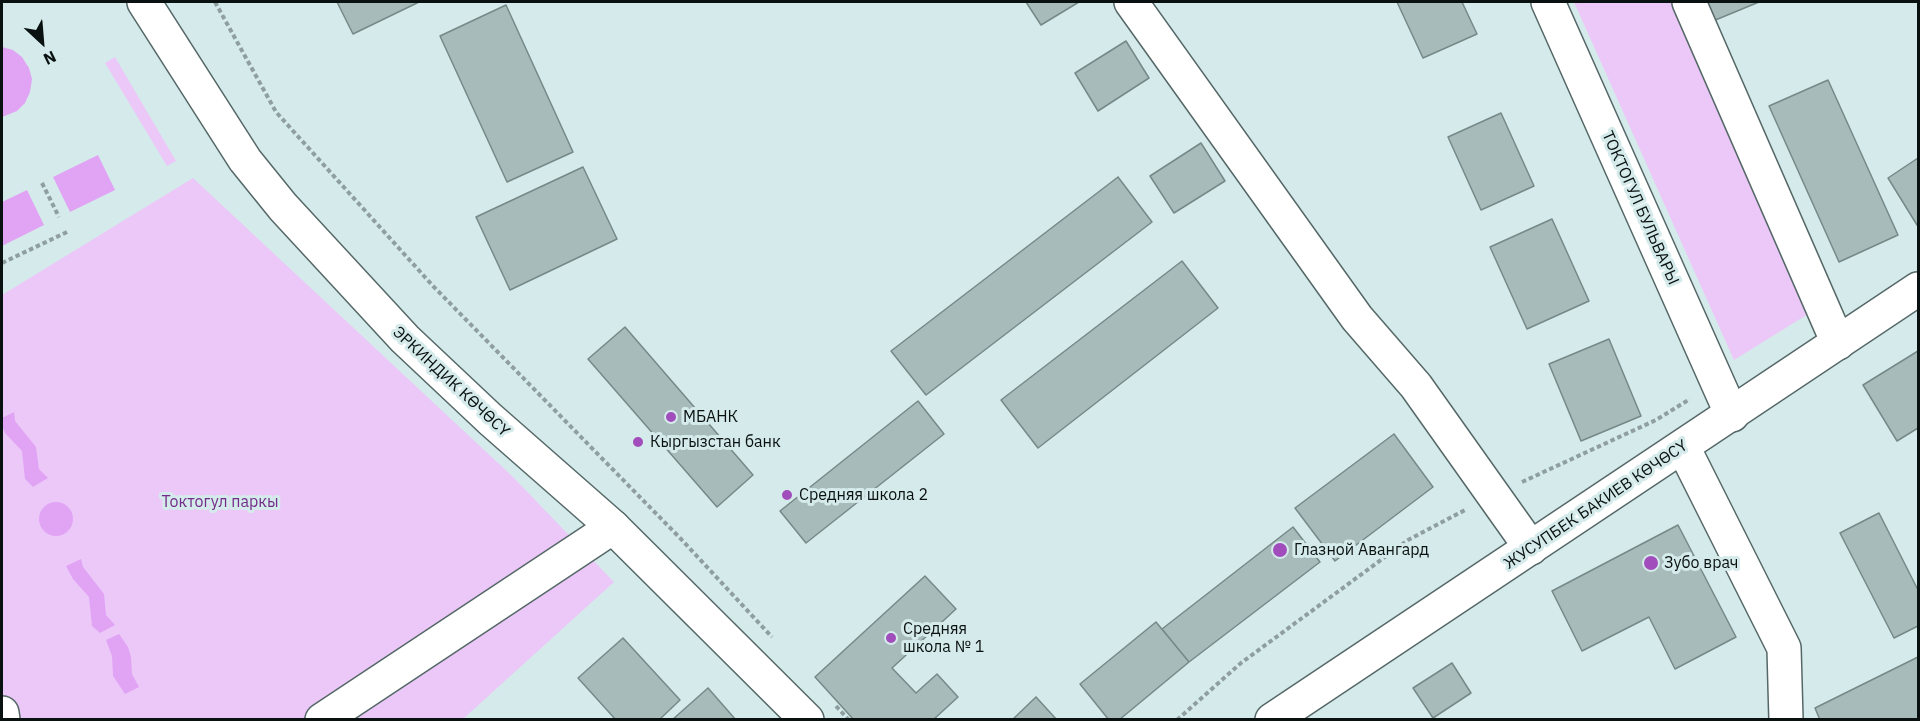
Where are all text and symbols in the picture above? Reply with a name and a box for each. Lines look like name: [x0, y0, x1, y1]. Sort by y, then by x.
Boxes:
north arrow: [12, 12, 72, 72]
text: N: [40, 47, 59, 70]
street label: ТОКТОГУЛ БУЛЬВАРЫ: [1597, 128, 1683, 288]
street label: ЭРКИНДИК КӨЧӨСҮ: [389, 323, 513, 441]
place label: МБАНК: [683, 407, 738, 427]
marker: МБАНК: [664, 410, 678, 424]
place label: Кыргызстан банк: [650, 432, 781, 452]
marker: Кыргызстан банк: [631, 435, 645, 449]
street label: ЖУСУПБЕК БАКИЕВ КӨЧӨСҮ: [1501, 436, 1691, 574]
place label: Средняя школа 2: [799, 485, 928, 505]
marker: Средняя школа 2: [780, 488, 794, 502]
park label: Токтогул паркы: [161, 492, 279, 512]
place label: Глазной Авангард: [1294, 540, 1429, 560]
marker: Глазной Авангард: [1271, 541, 1289, 559]
place label: Зубо врач: [1664, 553, 1738, 573]
marker: Зубо врач: [1642, 554, 1660, 572]
place label: Средняя школа № 1: [903, 619, 984, 657]
marker: Средняя школа № 1: [884, 631, 898, 645]

